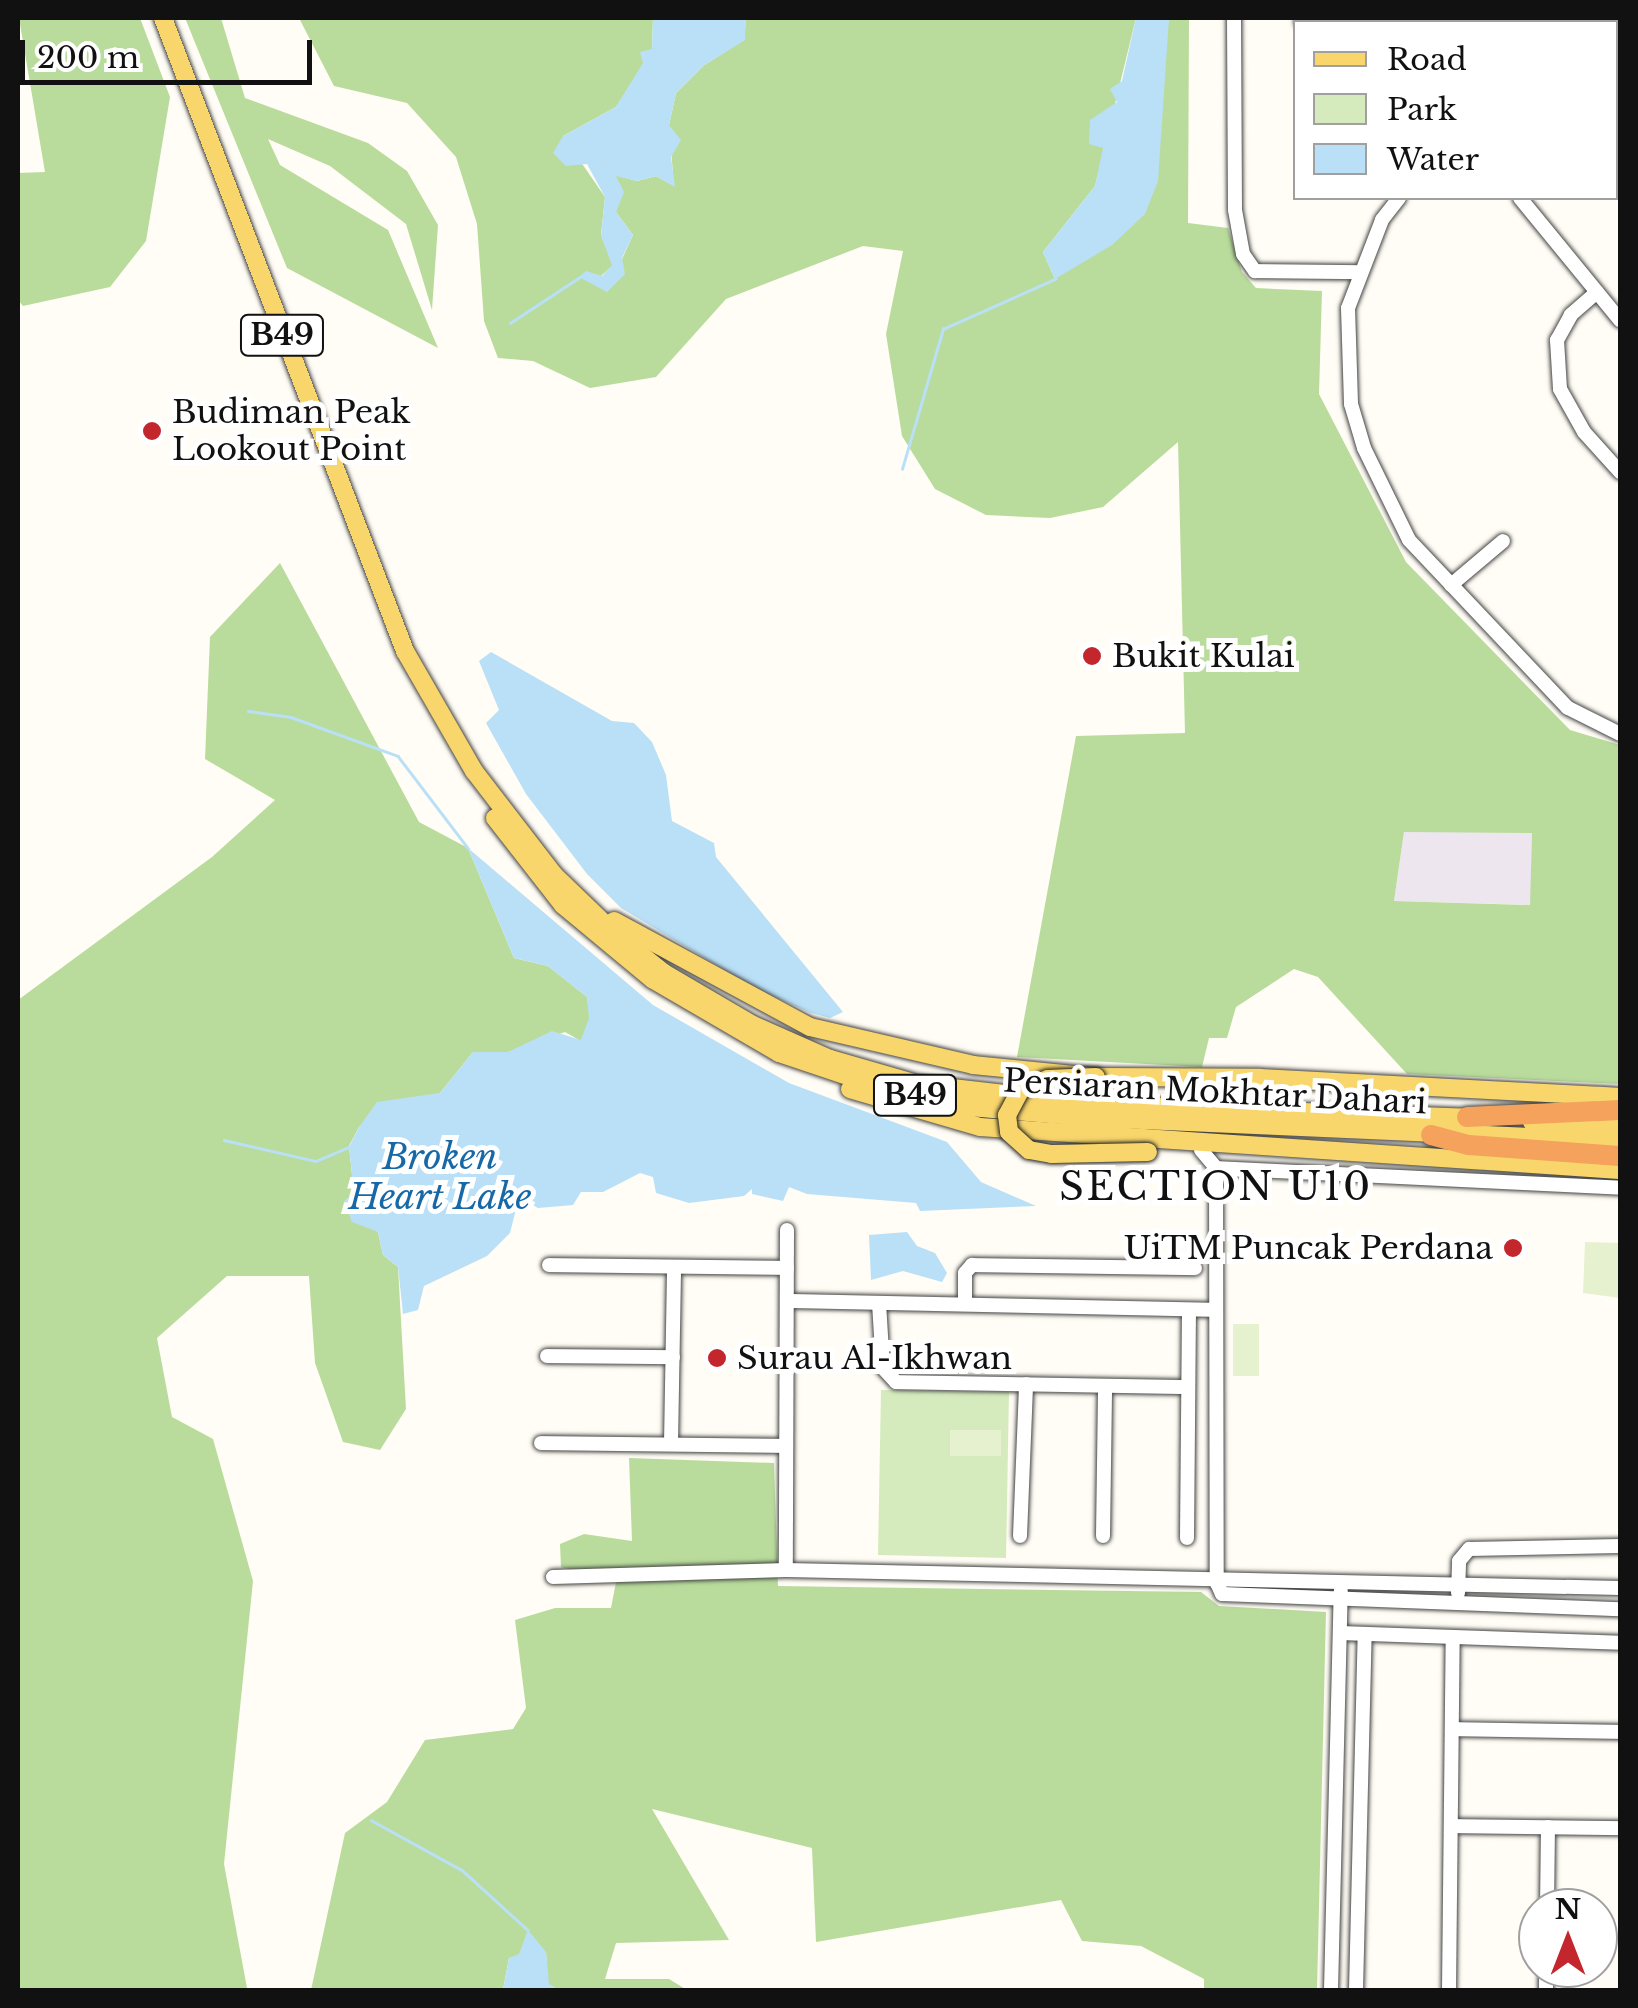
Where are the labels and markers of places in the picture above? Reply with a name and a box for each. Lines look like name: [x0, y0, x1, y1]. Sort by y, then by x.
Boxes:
place label: Budiman Peak Lookout Point: [172, 394, 410, 469]
marker: Budiman Peak Lookout Point: [141, 420, 163, 442]
place label: Bukit Kulai: [1112, 637, 1295, 675]
marker: Bukit Kulai: [1081, 645, 1103, 667]
place label: UiTM Puncak Perdana: [1123, 1229, 1493, 1267]
marker: UiTM Puncak Perdana: [1502, 1237, 1524, 1259]
place label: Surau Al-Ikhwan: [737, 1339, 1013, 1377]
marker: Surau Al-Ikhwan: [706, 1347, 728, 1369]

